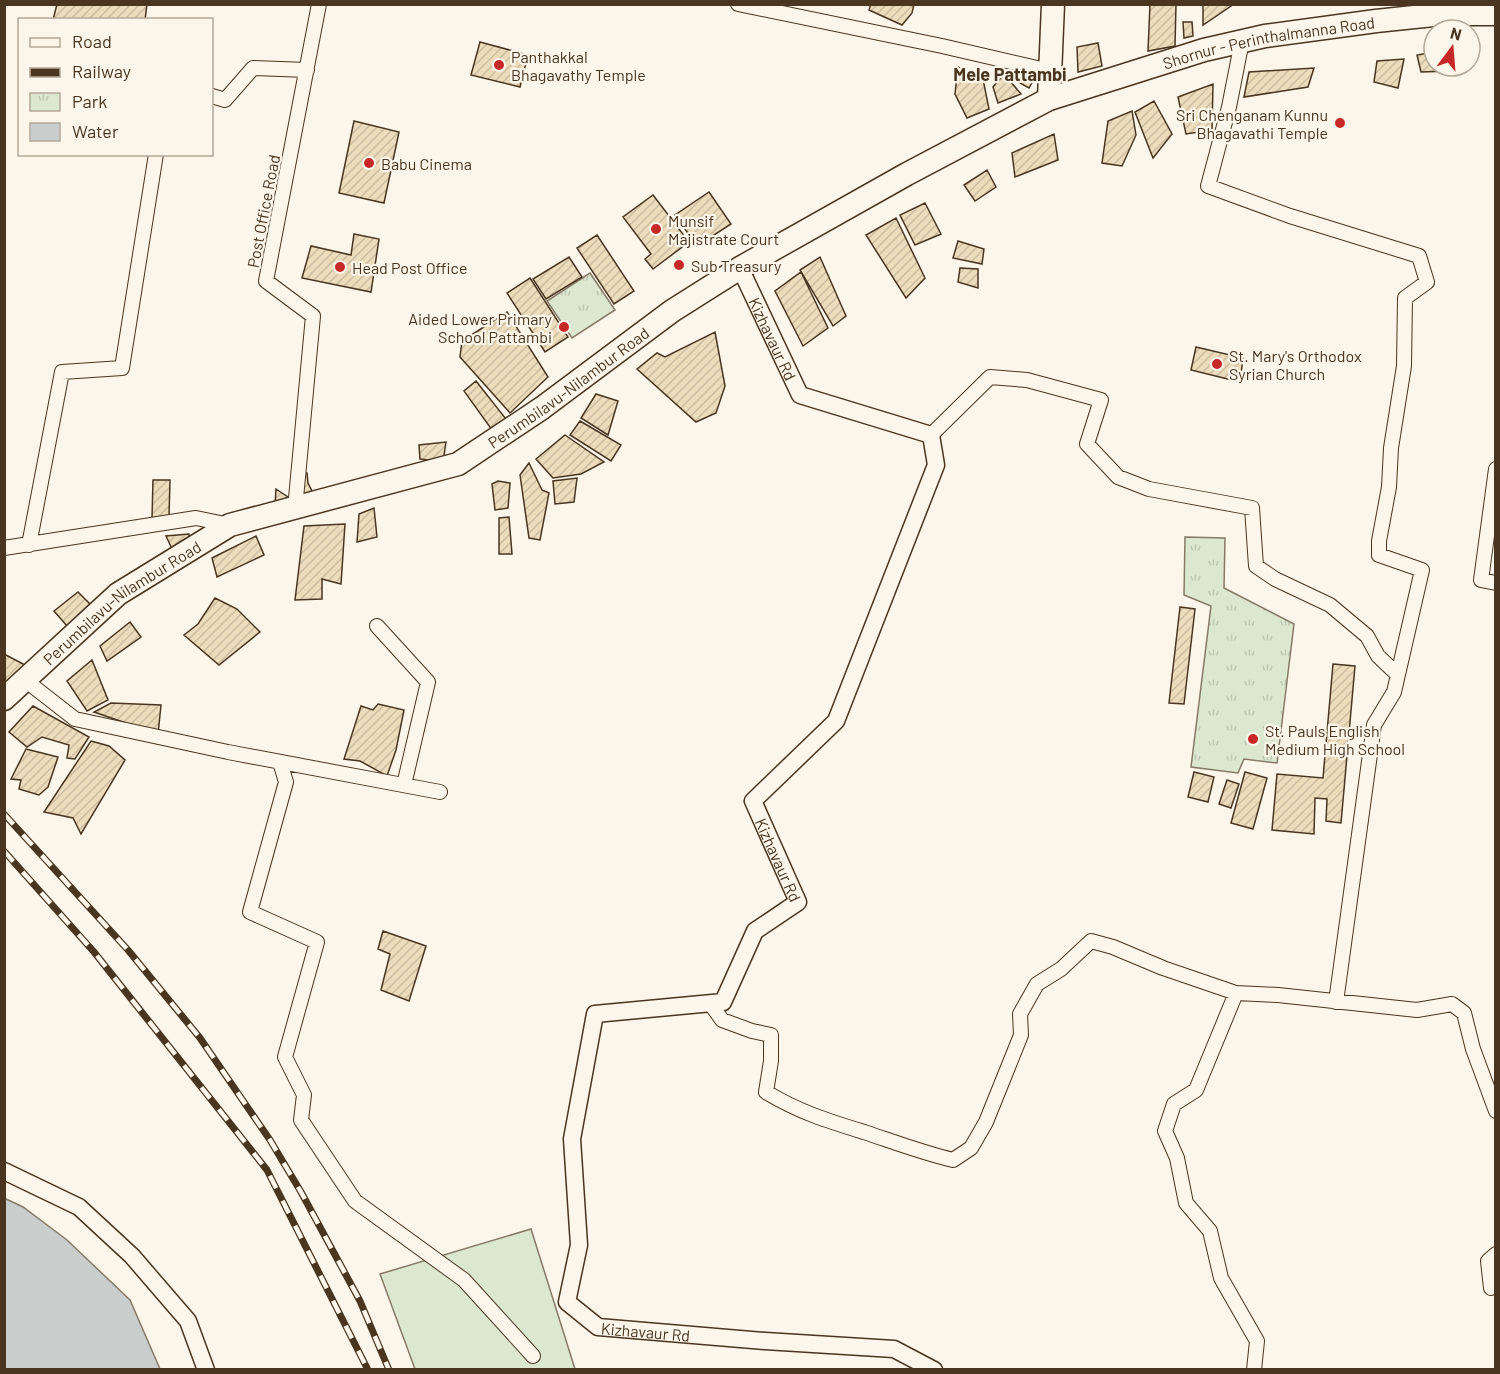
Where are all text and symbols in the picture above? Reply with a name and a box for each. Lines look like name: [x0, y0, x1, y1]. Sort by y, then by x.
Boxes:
street label: Shornur - Perinthalmanna Road: [1160, 12, 1376, 72]
legend: [18, 18, 213, 156]
north arrow: [1422, 18, 1482, 78]
text: N: [1449, 23, 1464, 44]
text: Road: [72, 30, 112, 52]
place label: Panthakkal Bhagavathy Temple: [511, 47, 646, 84]
marker: Panthakkal Bhagavathy Temple: [492, 58, 506, 72]
text: Railway: [72, 60, 131, 82]
district label: Mele Pattambi: [953, 63, 1067, 85]
text: Park: [72, 90, 107, 112]
place label: Sri Chenganam Kunnu Bhagavathi Temple: [1176, 105, 1328, 142]
marker: Sri Chenganam Kunnu Bhagavathi Temple: [1333, 116, 1347, 130]
text: Water: [72, 120, 119, 142]
street label: Post Office Road: [243, 153, 283, 269]
place label: Babu Cinema: [381, 154, 472, 173]
marker: Babu Cinema: [362, 156, 376, 170]
place label: Munsif Majistrate Court: [668, 211, 779, 248]
marker: Munsif Majistrate Court: [649, 222, 663, 236]
place label: Sub Treasury: [691, 256, 782, 275]
place label: Head Post Office: [352, 258, 467, 277]
marker: Sub Treasury: [672, 258, 686, 272]
marker: Head Post Office: [333, 260, 347, 274]
street label: Kizhavaur Rd: [746, 294, 801, 383]
place label: Aided Lower Primary School Pattambi: [408, 309, 553, 346]
marker: Aided Lower Primary School Pattambi: [557, 320, 571, 334]
street label: Perumbilavu-Nilambur Road: [484, 322, 652, 451]
place label: St. Mary's Orthodox Syrian Church: [1229, 346, 1362, 383]
marker: St. Mary's Orthodox Syrian Church: [1210, 357, 1224, 371]
street label: Perumbilavu-Nilambur Road: [39, 536, 204, 668]
place label: St. Pauls English Medium High School: [1265, 721, 1405, 758]
marker: St. Pauls English Medium High School: [1246, 732, 1260, 746]
street label: Kizhavaur Rd: [752, 815, 806, 904]
street label: Kizhavaur Rd: [600, 1318, 691, 1344]

